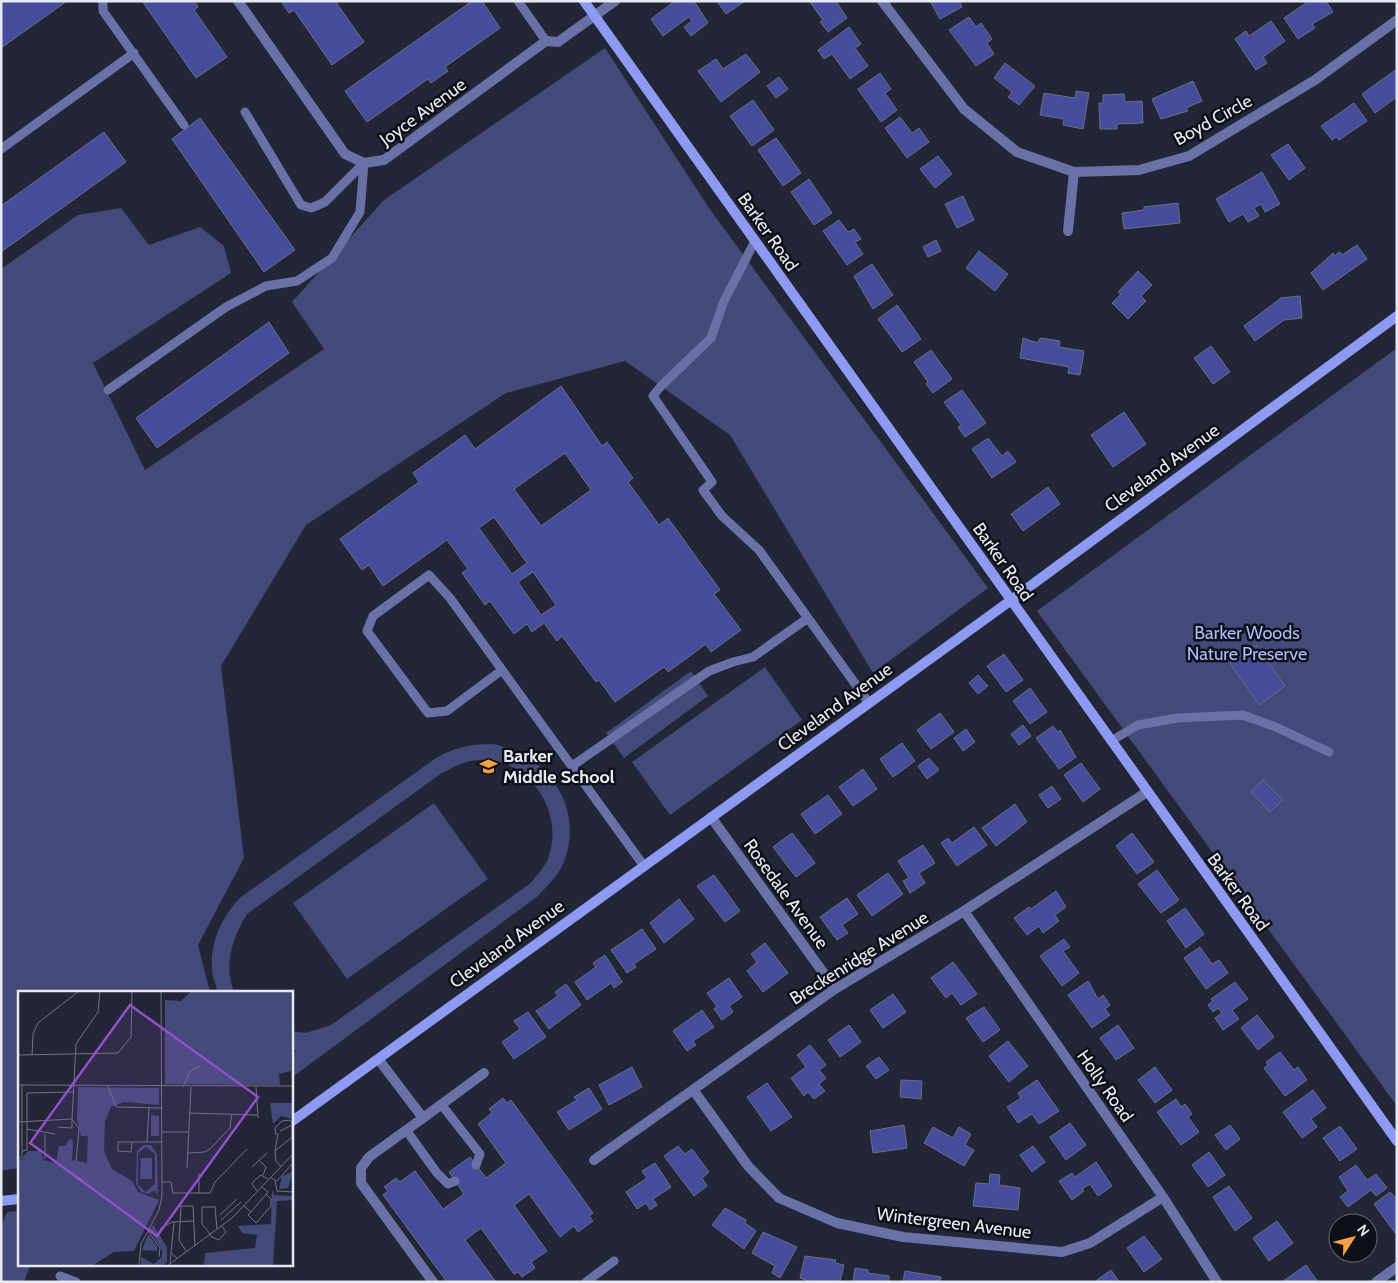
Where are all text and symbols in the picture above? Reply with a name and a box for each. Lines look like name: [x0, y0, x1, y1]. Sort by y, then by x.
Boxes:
street label: Joyce Avenue: [375, 73, 470, 151]
street label: Boyd Circle: [1170, 90, 1256, 150]
street label: Barker Road: [733, 189, 803, 275]
street label: Cleveland Avenue: [1100, 419, 1224, 517]
street label: Barker Road: [968, 519, 1038, 605]
park label: Barker Woods Nature Preserve: [1187, 622, 1307, 665]
street label: Cleveland Avenue: [773, 658, 897, 756]
place label: Barker Middle School: [503, 745, 615, 788]
school or university icon: Barker Middle School: [479, 756, 499, 776]
street label: Rosedale Avenue: [739, 835, 833, 953]
street label: Barker Road: [1202, 849, 1274, 935]
street label: Cleveland Avenue: [445, 895, 569, 993]
street label: Breckenridge Avenue: [786, 906, 932, 1010]
inset map: [18, 991, 292, 1266]
street label: Holly Road: [1072, 1046, 1138, 1126]
street label: Wintergreen Avenue: [875, 1203, 1033, 1243]
north arrow: [1328, 1213, 1378, 1263]
text: N: [1353, 1221, 1374, 1240]

